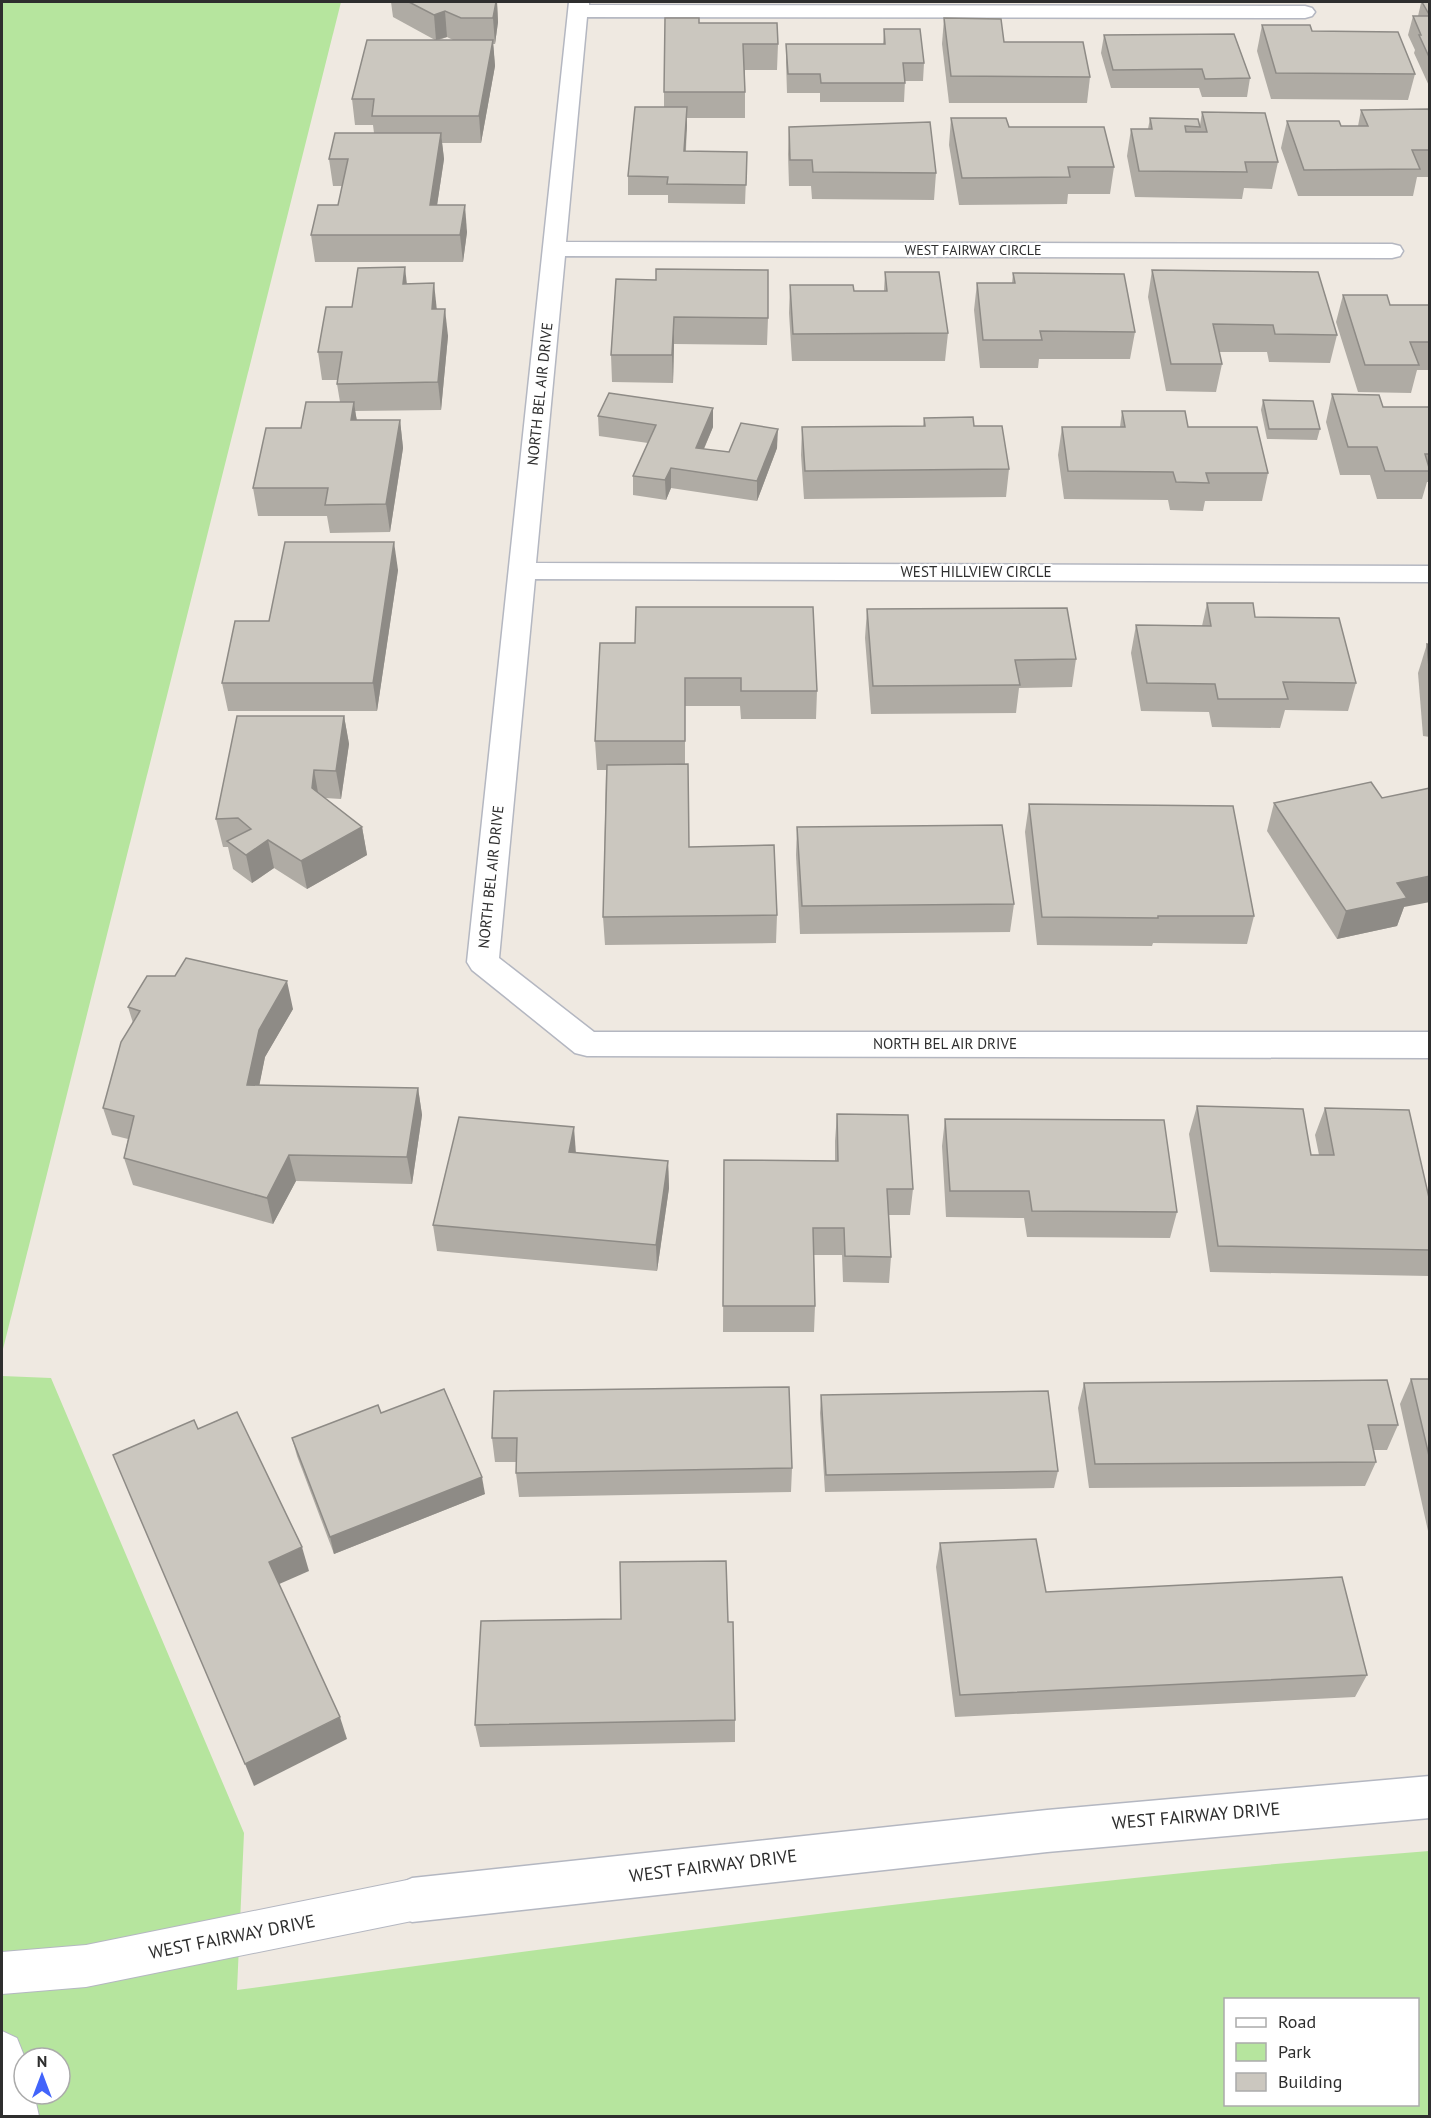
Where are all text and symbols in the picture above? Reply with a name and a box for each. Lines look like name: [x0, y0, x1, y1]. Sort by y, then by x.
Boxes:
street label: WEST FAIRWAY CIRCLE: [905, 241, 1041, 259]
street label: NORTH BEL AIR DRIVE: [523, 321, 556, 467]
street label: WEST HILLVIEW CIRCLE: [900, 562, 1052, 581]
street label: NORTH BEL AIR DRIVE: [474, 804, 507, 950]
street label: NORTH BEL AIR DRIVE: [873, 1034, 1017, 1053]
street label: WEST FAIRWAY DRIVE: [1111, 1797, 1281, 1834]
street label: WEST FAIRWAY DRIVE: [628, 1844, 798, 1887]
street label: WEST FAIRWAY DRIVE: [147, 1909, 317, 1964]
legend: [1224, 1998, 1419, 2106]
text: Road: [1278, 2010, 1316, 2033]
text: Park: [1278, 2040, 1311, 2063]
north arrow: [12, 2046, 72, 2106]
text: N: [37, 2051, 47, 2071]
text: Building: [1278, 2070, 1342, 2093]

